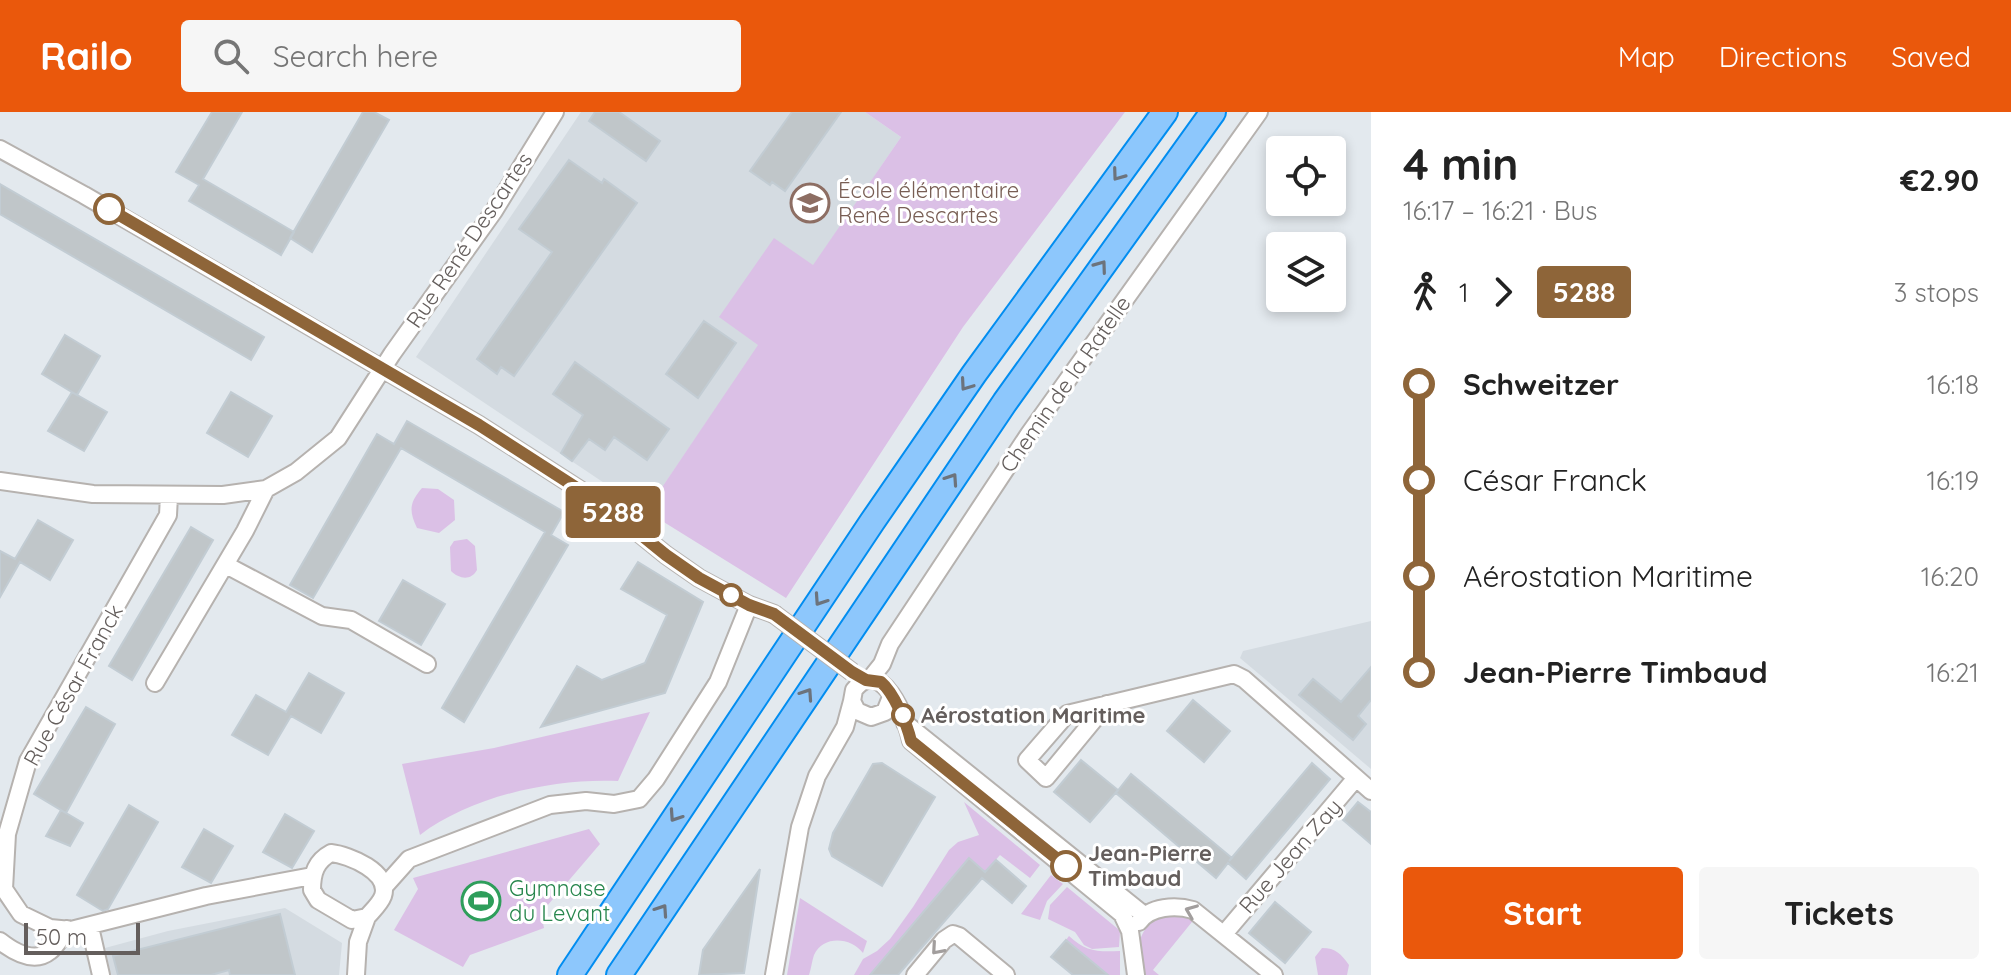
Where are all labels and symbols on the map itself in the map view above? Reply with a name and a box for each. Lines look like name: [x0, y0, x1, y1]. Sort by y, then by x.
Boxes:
street label: Rue René Descartes: [400, 147, 538, 333]
one-way arrow: [1114, 166, 1128, 181]
place label: École élémentaire René Descartes: [838, 176, 1019, 229]
school or university icon: École élémentaire René Descartes: [789, 182, 831, 224]
unlabelled marker: [94, 194, 124, 224]
one-way arrow: [1091, 260, 1106, 274]
street label: Chemin de la Ratelle: [994, 290, 1136, 478]
one-way arrow: [961, 377, 976, 391]
one-way arrow: [942, 473, 957, 487]
line badge: 5288: [557, 486, 669, 538]
unlabelled marker: [720, 584, 742, 606]
one-way arrow: [815, 592, 830, 606]
street label: Rue César Franck: [17, 599, 129, 771]
one-way arrow: [797, 689, 812, 703]
place label: Aérostation Maritime: [921, 701, 1145, 729]
marker: Aérostation Maritime: [892, 704, 914, 726]
street label: Rue Jean Zay: [1233, 793, 1347, 919]
one-way arrow: [670, 808, 685, 822]
place label: Jean-Pierre Timbaud: [1088, 839, 1212, 892]
marker: Jean-Pierre Timbaud: [1051, 851, 1081, 881]
place label: Gymnase du Levant: [509, 874, 610, 927]
sports icon: Gymnase du Levant: [460, 880, 502, 922]
one-way arrow: [1184, 904, 1198, 921]
one-way arrow: [653, 905, 668, 919]
scale bar: [24, 919, 140, 955]
one-way arrow: [932, 940, 946, 955]

